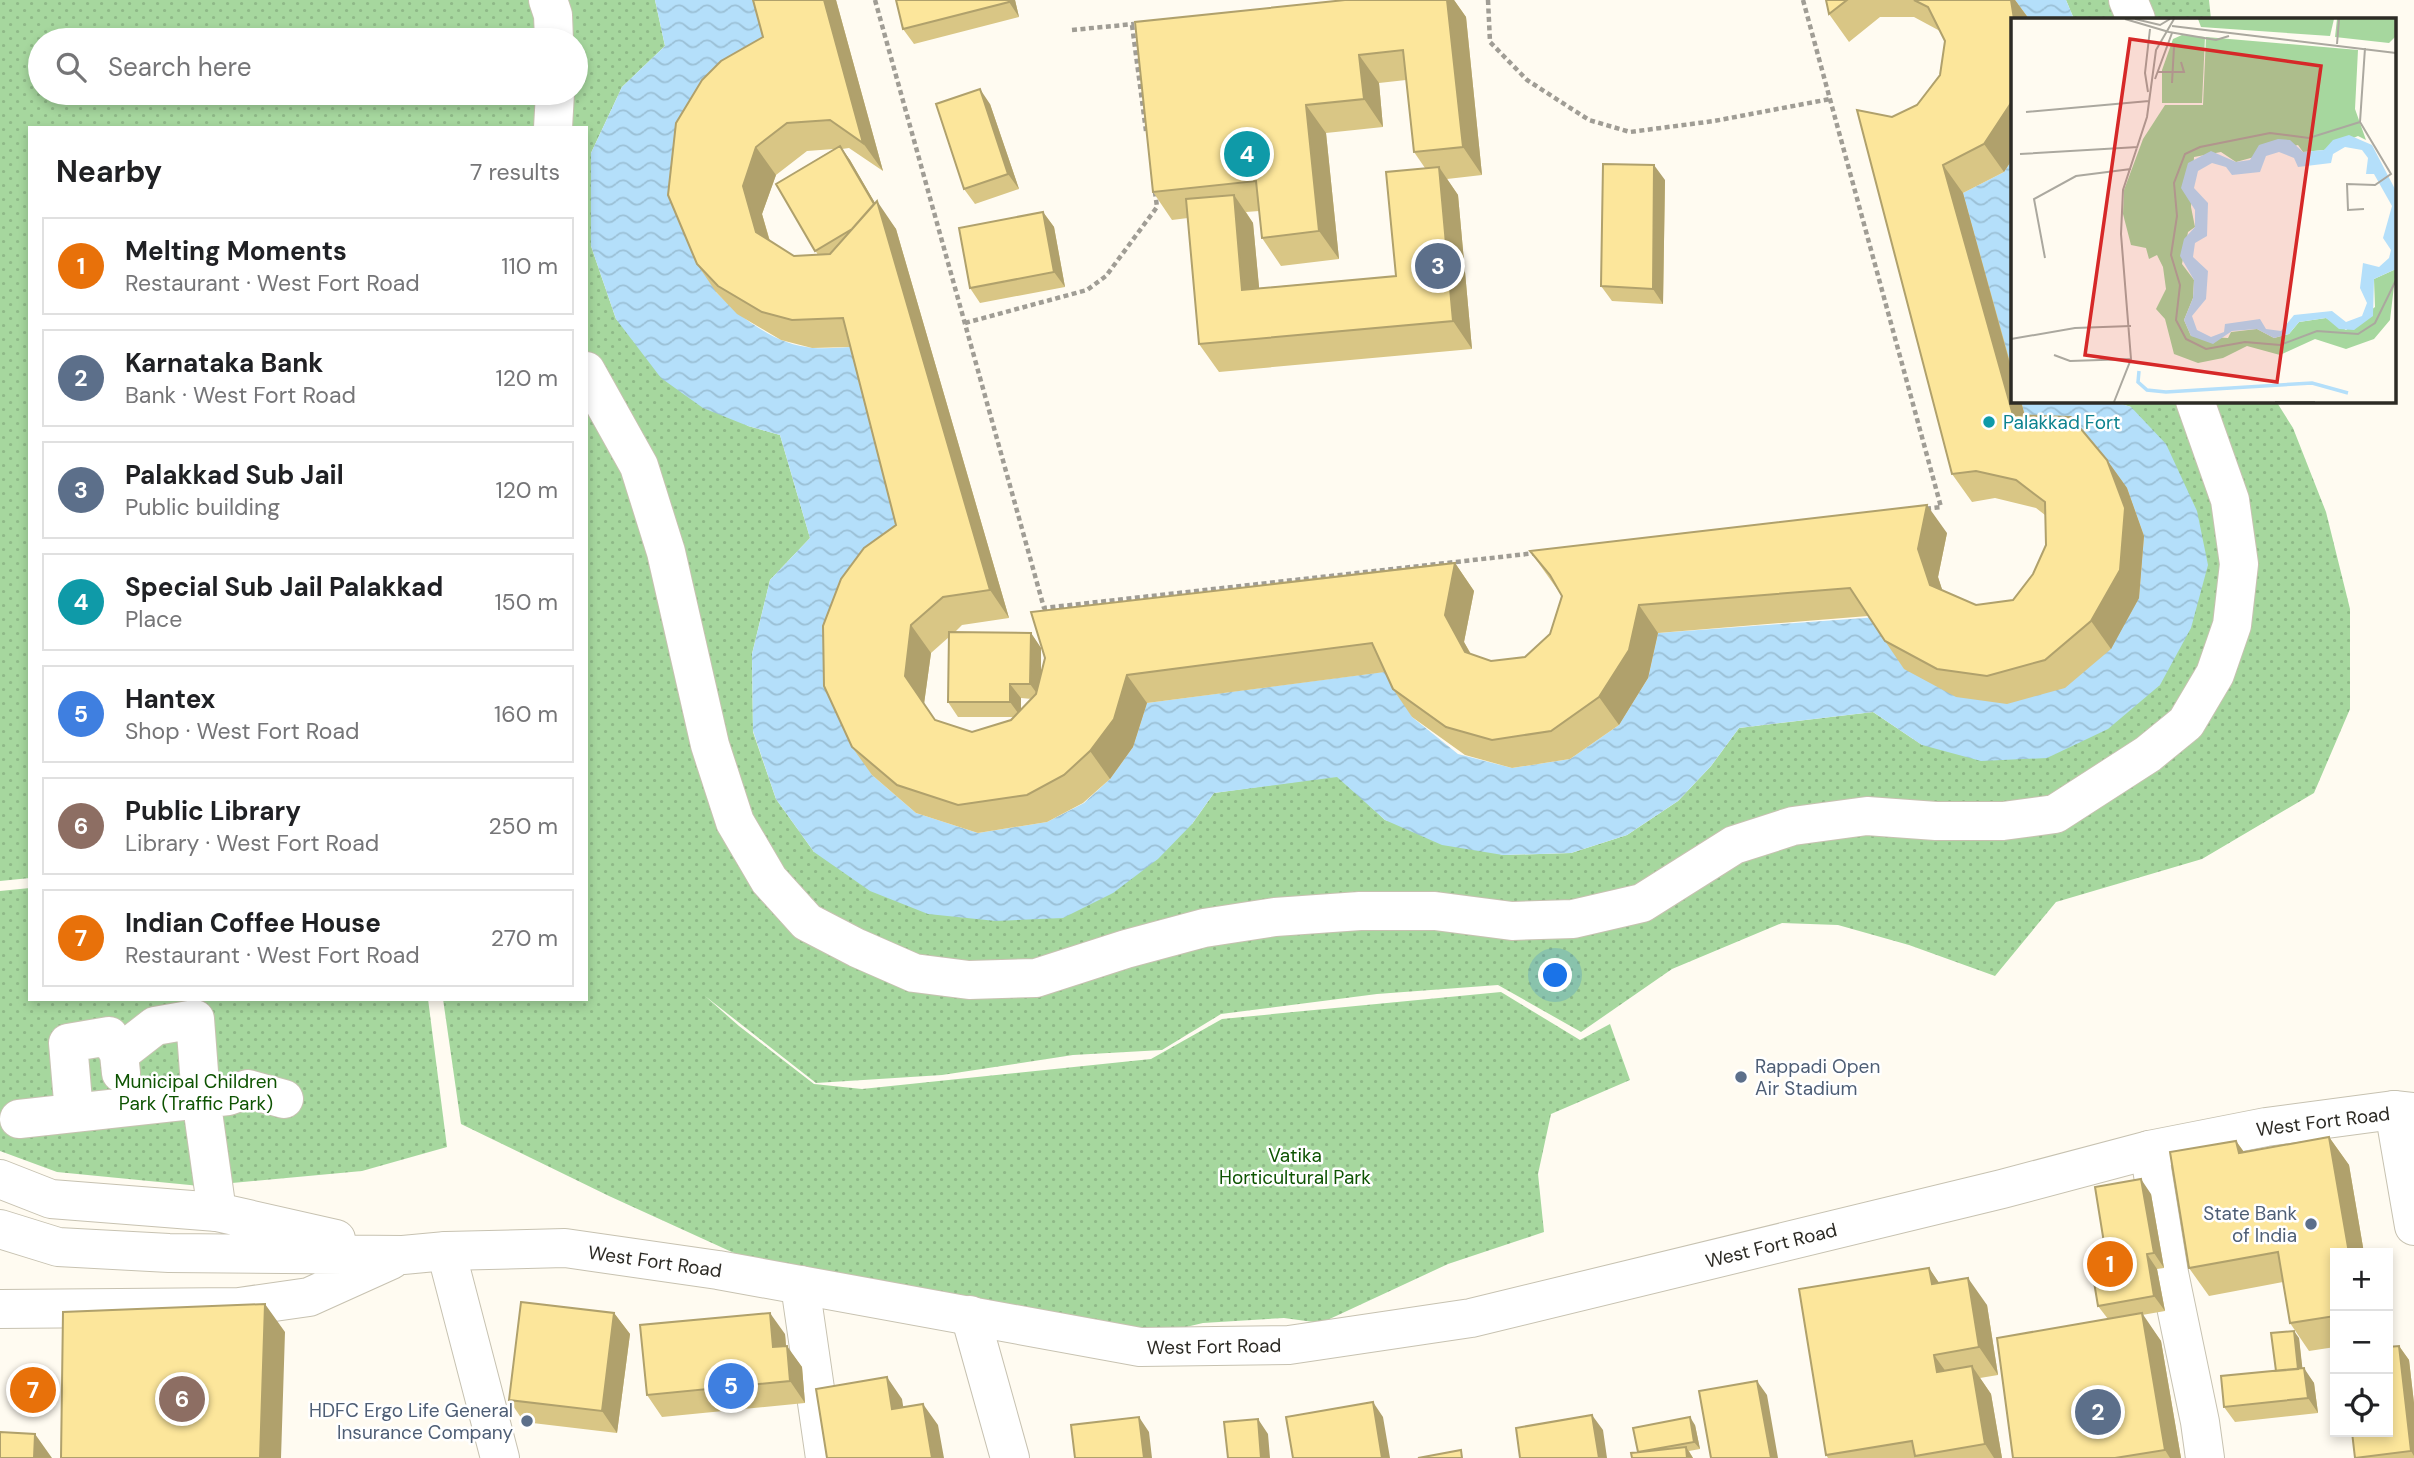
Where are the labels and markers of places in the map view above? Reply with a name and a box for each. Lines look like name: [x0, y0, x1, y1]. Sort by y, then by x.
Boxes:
pin: 4: [1224, 128, 1270, 180]
pin: 3: [1415, 240, 1461, 292]
place label: Palakkad Fort: [2003, 410, 2120, 435]
marker: Palakkad Fort: [1981, 414, 1997, 430]
place label: Rappadi Open Air Stadium: [1755, 1054, 1880, 1101]
marker: Rappadi Open Air Stadium: [1733, 1069, 1749, 1085]
place label: State Bank of India: [2203, 1201, 2297, 1248]
marker: State Bank of India: [2303, 1216, 2319, 1232]
pin: 1: [2087, 1238, 2133, 1290]
pin: 5: [708, 1360, 754, 1412]
pin: 7: [10, 1364, 56, 1416]
pin: 6: [159, 1373, 205, 1425]
pin: 2: [2075, 1386, 2121, 1438]
place label: HDFC Ergo Life General Insurance Company: [309, 1398, 513, 1445]
marker: HDFC Ergo Life General Insurance Company: [519, 1413, 535, 1429]

